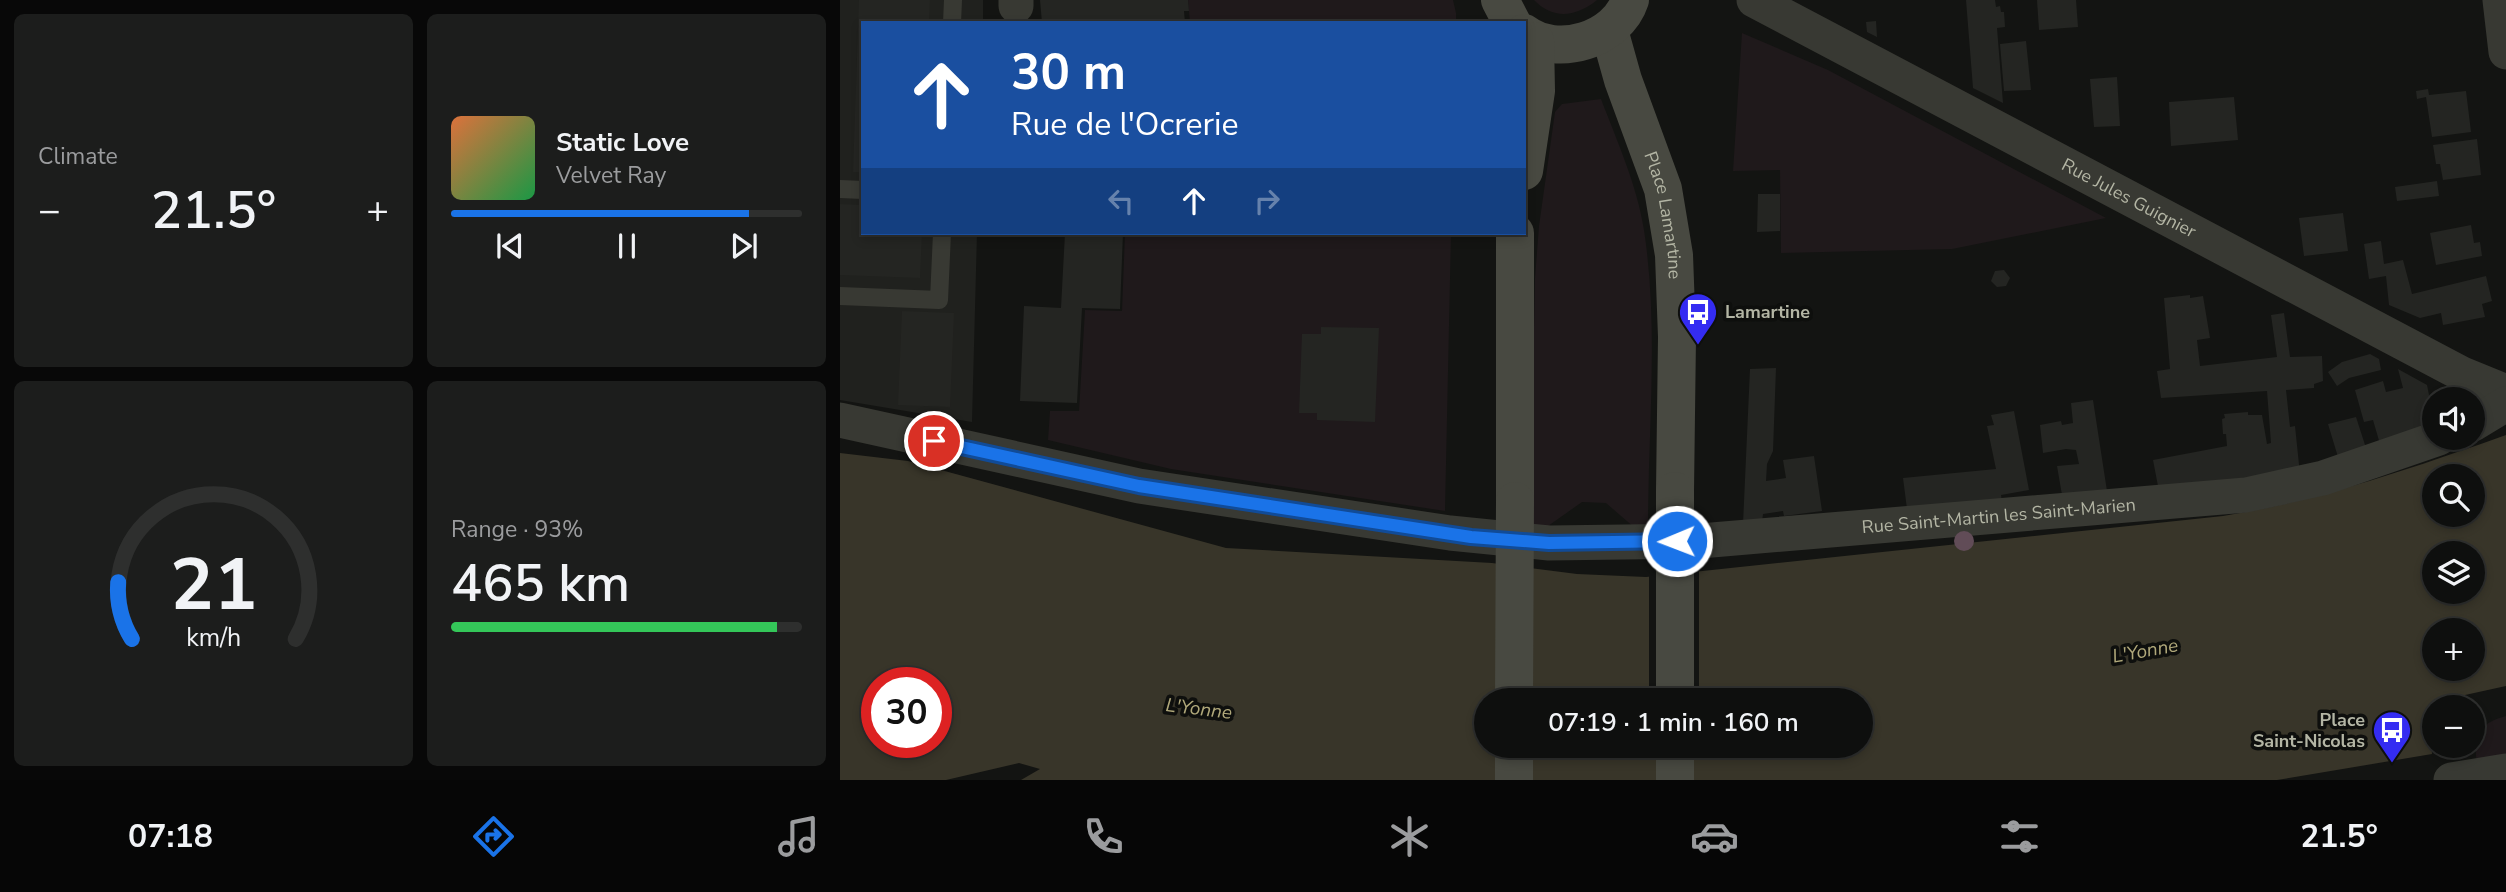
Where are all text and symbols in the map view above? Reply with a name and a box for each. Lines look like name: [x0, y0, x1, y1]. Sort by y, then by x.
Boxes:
text: 30 m: [1011, 39, 1126, 106]
icon: ahead: [896, 49, 987, 140]
text: Rue de l'Ocrerie: [1011, 103, 1238, 146]
text: Static Love: [556, 125, 689, 160]
text: Climate: [38, 141, 118, 172]
street label: Place Lamartine: [1638, 148, 1687, 280]
street label: Rue Jules Guignier: [2057, 153, 2201, 244]
text: Velvet Ray: [556, 160, 666, 191]
text: 21.5°: [151, 175, 276, 246]
icon: left: [1102, 182, 1140, 220]
icon: ahead: [1175, 182, 1213, 220]
icon: right: [1248, 182, 1286, 220]
text: −: [38, 185, 61, 236]
text: +: [366, 185, 389, 236]
icon: previous: [491, 227, 529, 265]
icon: pause: [608, 227, 646, 265]
icon: next: [725, 227, 763, 265]
bus stop icon: Lamartine: [1677, 291, 1719, 346]
place label: Lamartine: [1725, 300, 1810, 324]
map controls: [2422, 387, 2485, 758]
button: sound: [2422, 387, 2485, 450]
pin: [904, 411, 964, 471]
icon: arrive: [915, 422, 953, 460]
button: search: [2422, 464, 2485, 527]
street label: Rue Saint-Martin les Saint-Marien: [1861, 492, 2137, 539]
position arrow: [1640, 504, 1714, 578]
text: Range · 93%: [451, 514, 583, 545]
text: 21: [170, 536, 257, 636]
button: layers: [2422, 541, 2485, 604]
text: 465 km: [451, 548, 630, 619]
button: +: [2422, 618, 2485, 681]
text: km/h: [186, 621, 241, 655]
water label: L'Yonne: [2110, 632, 2180, 670]
speed limit sign: 30: [861, 667, 952, 758]
water label: L'Yonne: [1164, 692, 1234, 726]
button: −: [2422, 695, 2485, 758]
text: 07:19 · 1 min · 160 m: [1548, 705, 1799, 740]
place label: Place Saint-Nicolas: [2253, 708, 2365, 753]
bus stop icon: Place Saint-Nicolas: [2371, 709, 2413, 764]
icon: directions: [469, 812, 518, 861]
icon: music: [774, 812, 823, 861]
icon: phone: [1079, 812, 1128, 861]
icon: climate: [1385, 812, 1434, 861]
icon: car: [1690, 812, 1739, 861]
icon: filters: [1995, 812, 2044, 861]
text: 07:18: [128, 815, 213, 858]
text: 21.5°: [2300, 815, 2378, 858]

